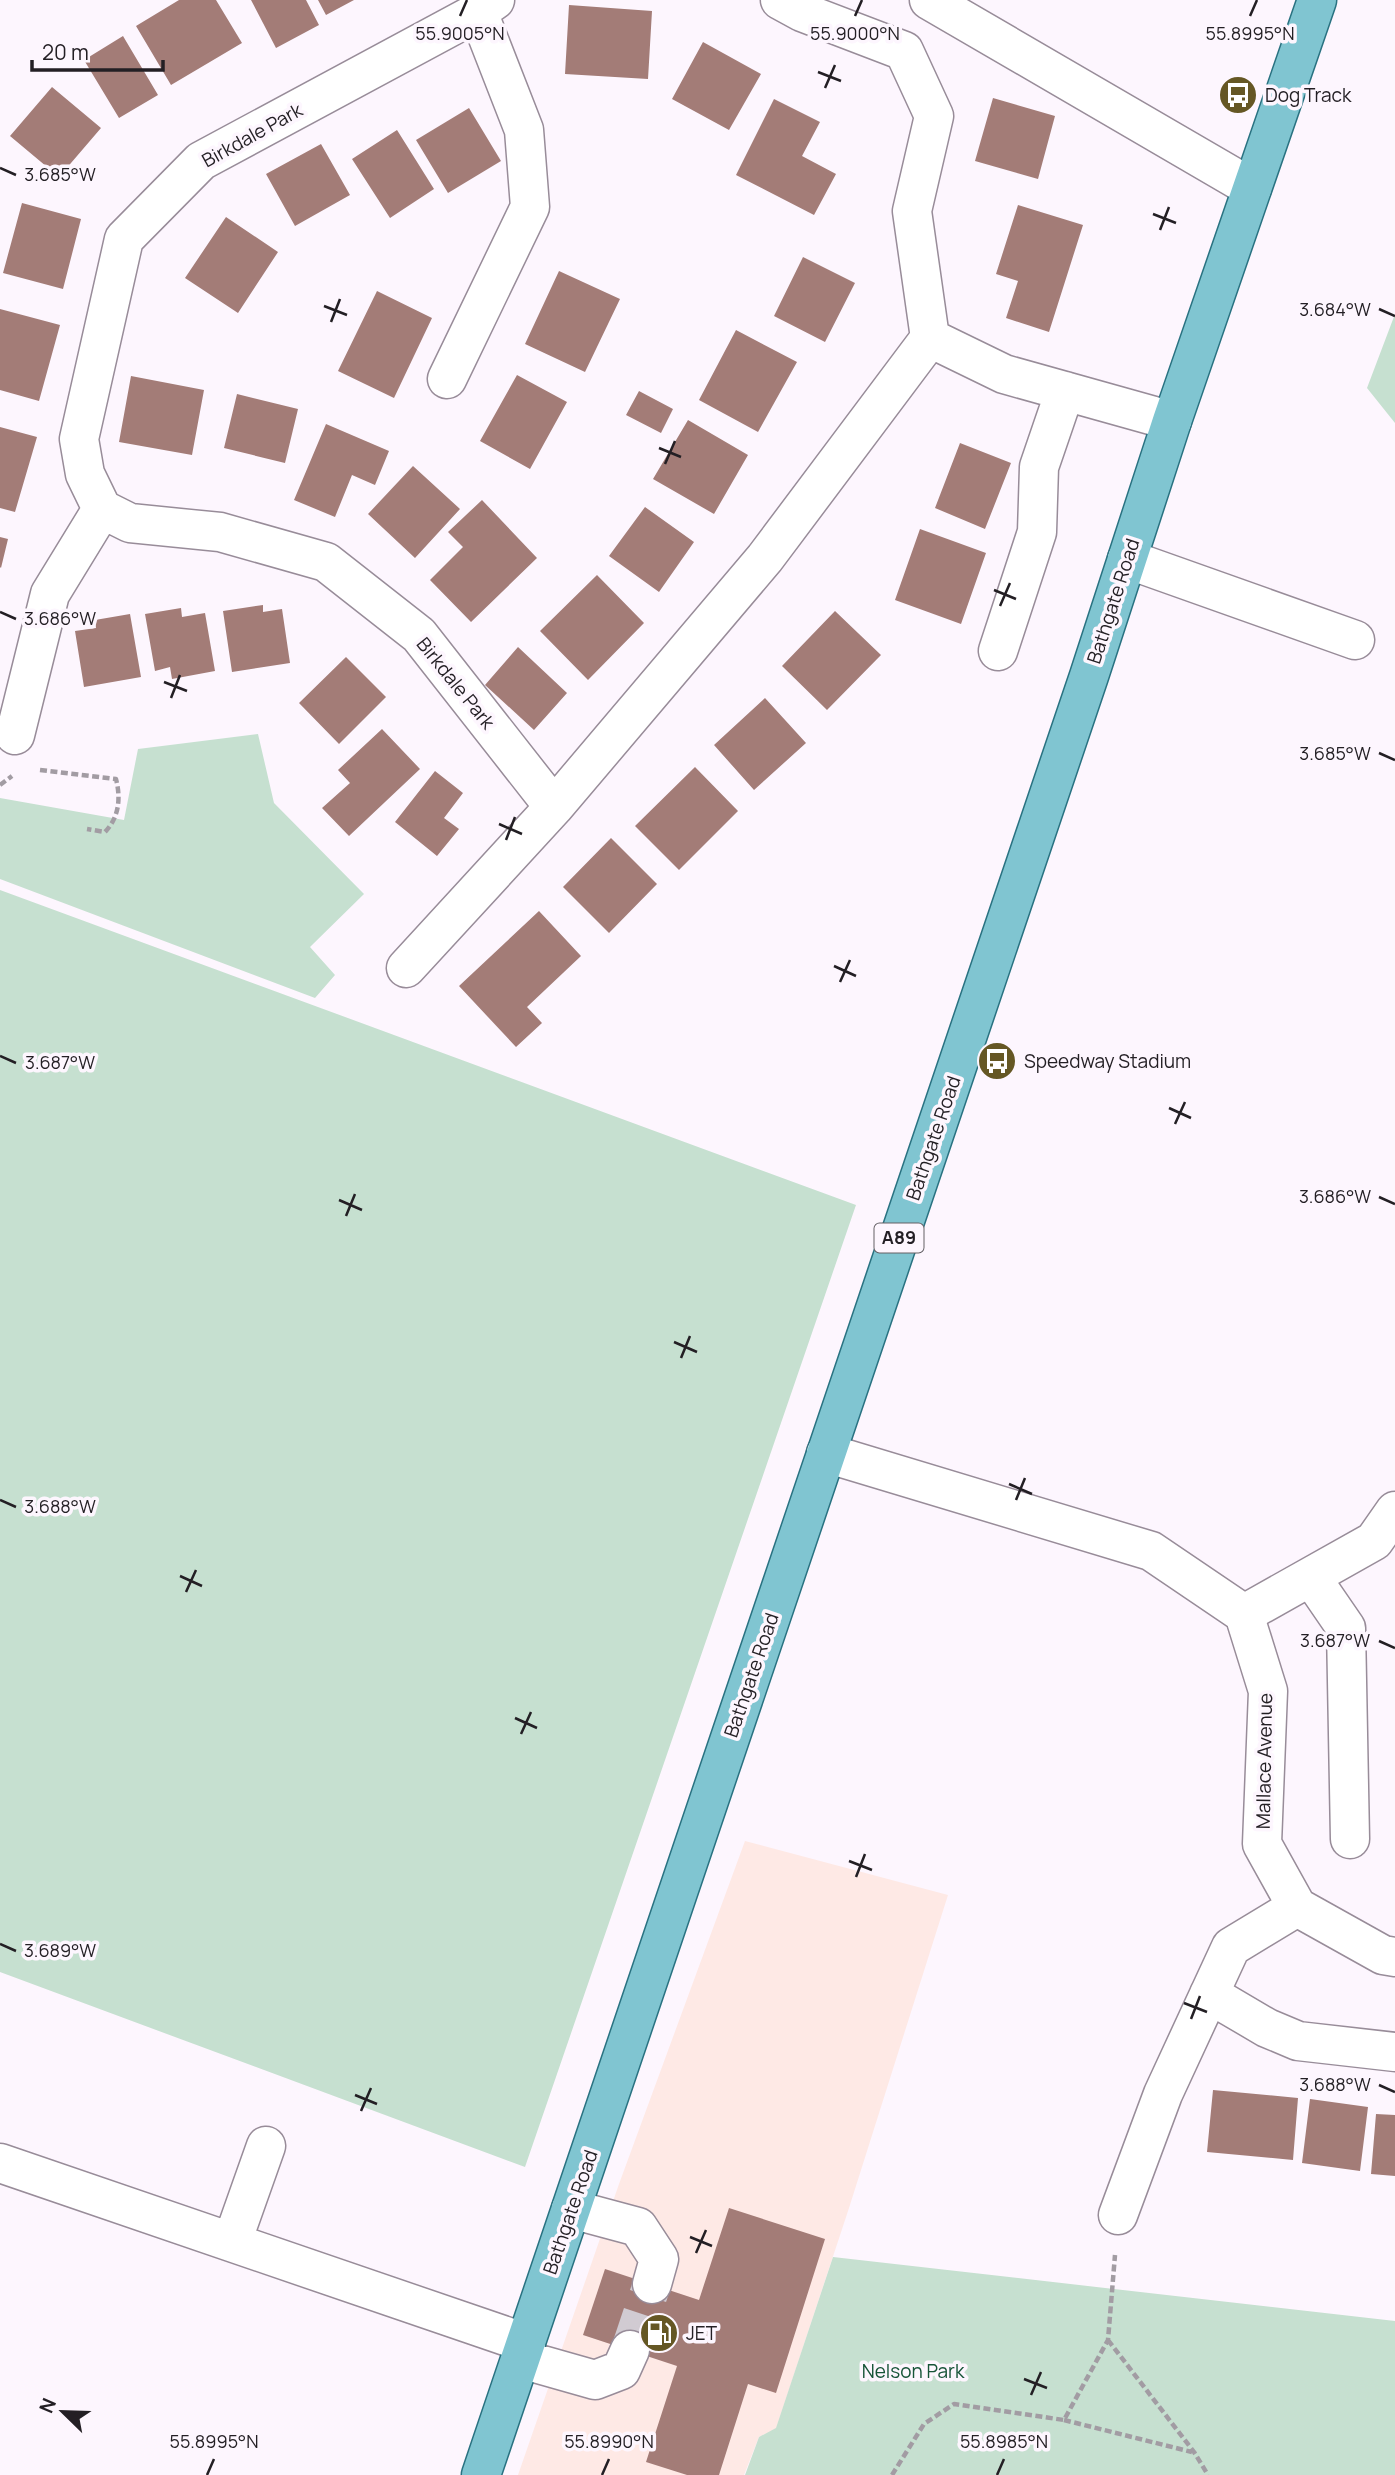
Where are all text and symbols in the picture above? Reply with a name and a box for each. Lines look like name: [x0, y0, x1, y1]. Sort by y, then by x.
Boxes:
text: 55.9005°N: [415, 21, 505, 45]
text: 55.9000°N: [810, 21, 900, 45]
text: 55.8995°N: [1206, 21, 1294, 45]
scale bar: [32, 28, 163, 72]
text: 20 m: [42, 38, 89, 66]
bus stop icon: Dog Track: [1217, 74, 1259, 116]
place label: Dog Track: [1265, 82, 1352, 108]
street label: Birkdale Park: [197, 96, 307, 173]
text: 3.685°W: [24, 162, 96, 186]
text: 3.684°W: [1299, 297, 1371, 321]
street label: Bathgate Road: [1081, 535, 1145, 667]
text: 3.686°W: [24, 606, 96, 630]
street label: Birkdale Park: [411, 632, 501, 735]
text: 3.685°W: [1299, 741, 1371, 765]
bus stop icon: Speedway Stadium: [976, 1040, 1018, 1082]
place label: Speedway Stadium: [1024, 1048, 1191, 1074]
text: 3.687°W: [25, 1050, 95, 1074]
street label: Bathgate Road: [900, 1072, 966, 1204]
text: 3.686°W: [1299, 1184, 1371, 1208]
road number: A89: [874, 1224, 923, 1252]
text: 3.688°W: [24, 1494, 96, 1518]
street label: Bathgate Road: [718, 1609, 784, 1741]
text: 3.687°W: [1300, 1628, 1370, 1652]
street label: Mallace Avenue: [1250, 1693, 1278, 1829]
text: 3.689°W: [24, 1938, 96, 1962]
text: 3.688°W: [1299, 2072, 1371, 2096]
street label: Bathgate Road: [537, 2146, 603, 2278]
fuel station icon: JET: [638, 2312, 680, 2354]
place label: JET: [686, 2320, 718, 2346]
park label: Nelson Park: [862, 2358, 965, 2384]
north arrow: [28, 2377, 98, 2447]
text: N: [33, 2394, 62, 2417]
text: 55.8995°N: [170, 2429, 258, 2453]
text: 55.8990°N: [564, 2429, 654, 2453]
text: 55.8985°N: [960, 2429, 1048, 2453]

